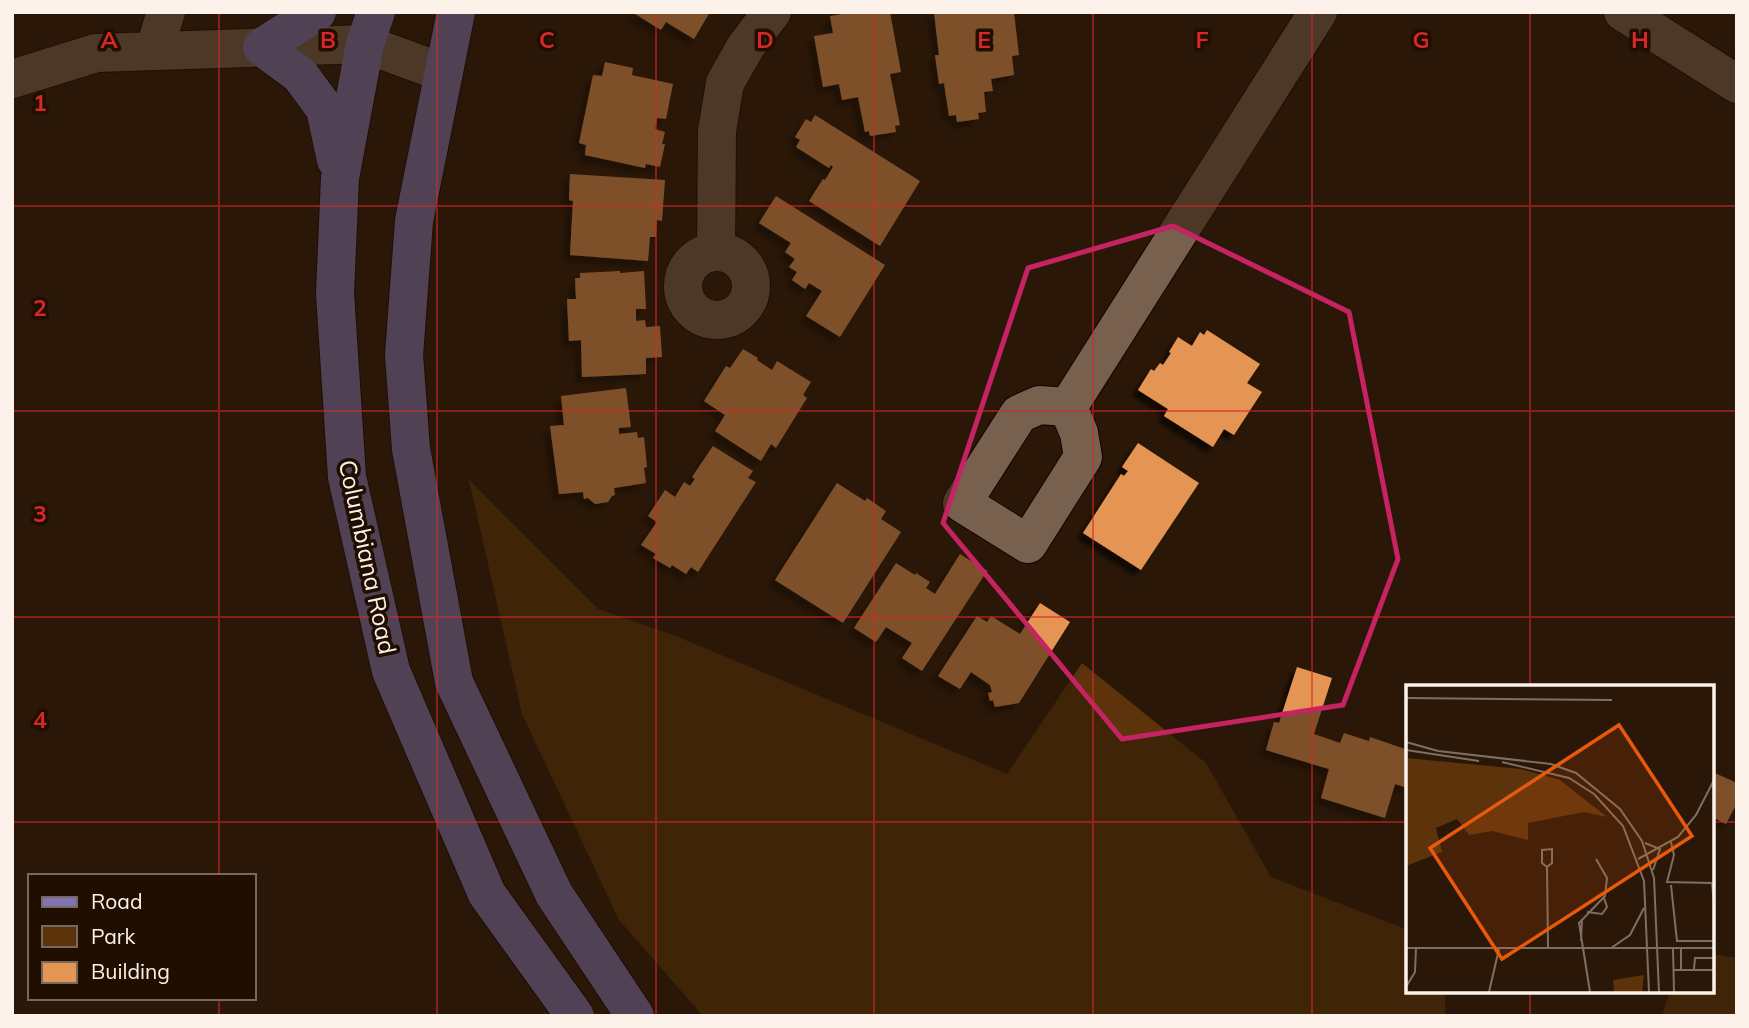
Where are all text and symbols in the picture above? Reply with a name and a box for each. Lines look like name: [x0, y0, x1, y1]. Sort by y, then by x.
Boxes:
text: A: [100, 25, 118, 54]
text: B: [320, 25, 336, 54]
text: C: [539, 25, 555, 54]
text: D: [756, 25, 774, 54]
text: E: [977, 25, 991, 54]
text: F: [1195, 25, 1209, 54]
text: G: [1412, 25, 1430, 54]
text: H: [1631, 25, 1649, 54]
text: 1: [33, 88, 47, 117]
text: 2: [33, 293, 47, 322]
street label: Columbiana Road: [333, 457, 403, 657]
text: 3: [33, 499, 47, 528]
inset map: [1406, 685, 1714, 993]
text: 4: [33, 705, 47, 734]
legend: [28, 874, 256, 1000]
text: Road: [91, 888, 142, 914]
text: Park: [91, 923, 135, 949]
text: Building: [91, 958, 170, 984]

